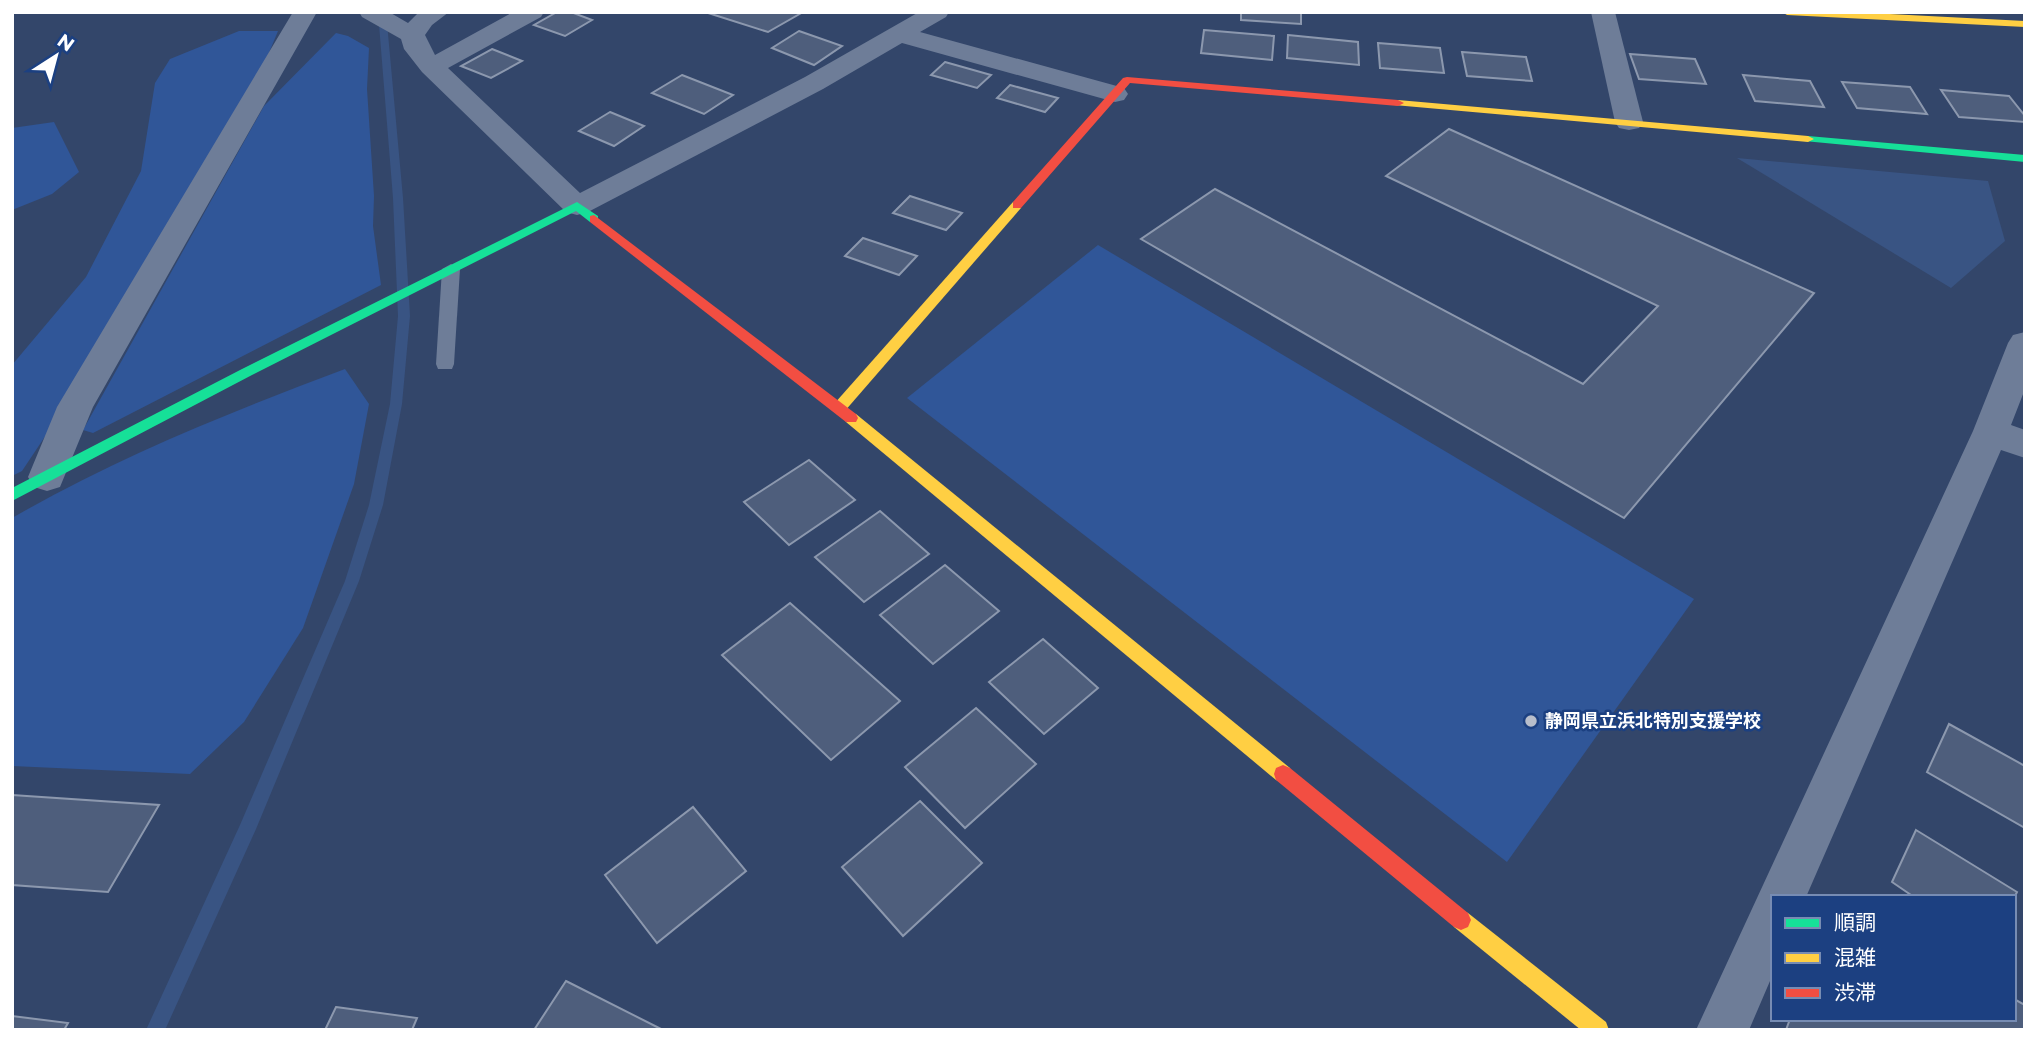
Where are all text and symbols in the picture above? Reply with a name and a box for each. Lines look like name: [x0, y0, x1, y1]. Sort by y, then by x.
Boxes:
north arrow: [21, 21, 91, 91]
text: N: [53, 29, 79, 56]
place label: 静岡県立浜北特別支援学校: [1545, 710, 1761, 732]
marker: 静岡県立浜北特別支援学校: [1523, 713, 1539, 729]
legend: [1771, 895, 2016, 1021]
text: 順調: [1834, 910, 1876, 935]
text: 混雑: [1834, 945, 1876, 970]
text: 渋滞: [1834, 980, 1876, 1005]

